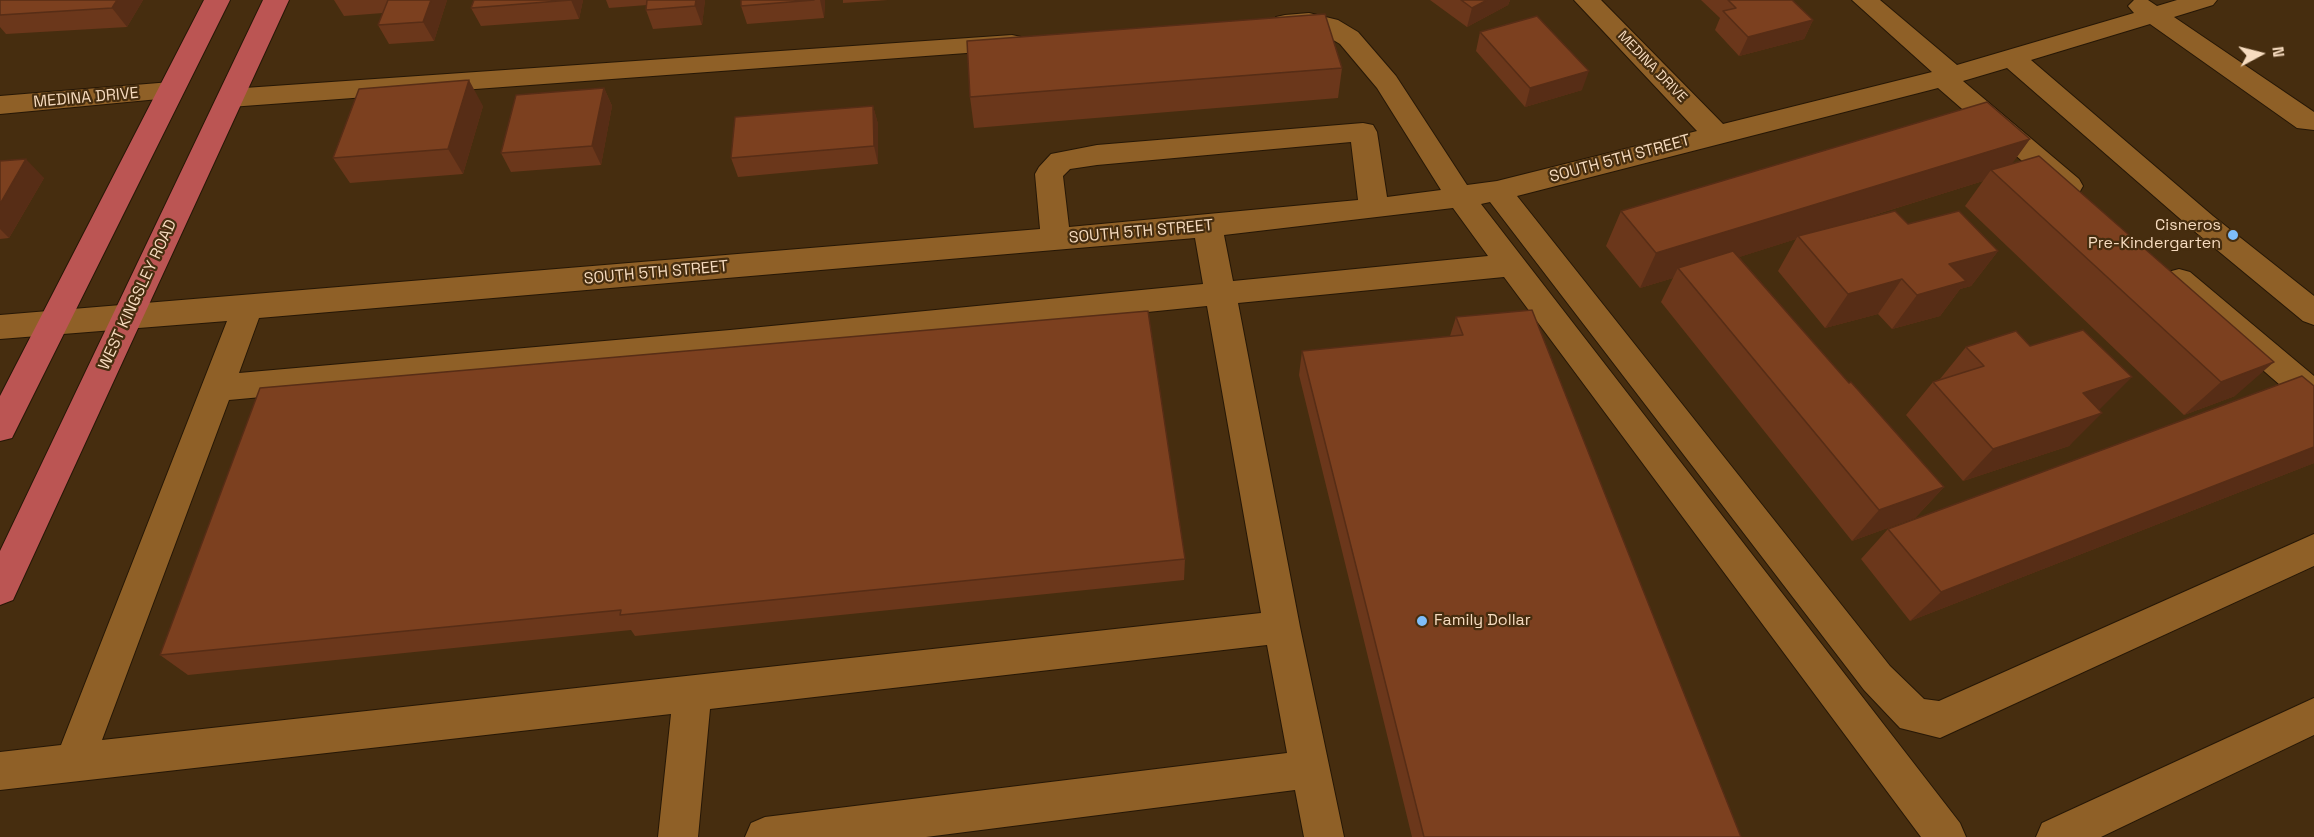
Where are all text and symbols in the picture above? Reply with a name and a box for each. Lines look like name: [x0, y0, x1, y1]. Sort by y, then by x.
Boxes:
north arrow: [2230, 24, 2290, 84]
street label: MEDINA DRIVE: [1614, 28, 1690, 106]
text: N: [2267, 45, 2289, 58]
street label: MEDINA DRIVE: [33, 84, 139, 112]
street label: SOUTH 5TH STREET: [1547, 131, 1693, 187]
street label: SOUTH 5TH STREET: [1068, 216, 1214, 248]
place label: Cisneros Pre-Kindergarten: [2088, 216, 2221, 254]
street label: WEST KINGSLEY ROAD: [95, 217, 181, 373]
marker: Cisneros Pre-Kindergarten: [2226, 228, 2240, 242]
street label: SOUTH 5TH STREET: [583, 257, 729, 289]
place label: Family Dollar: [1434, 611, 1531, 631]
marker: Family Dollar: [1415, 614, 1429, 628]

